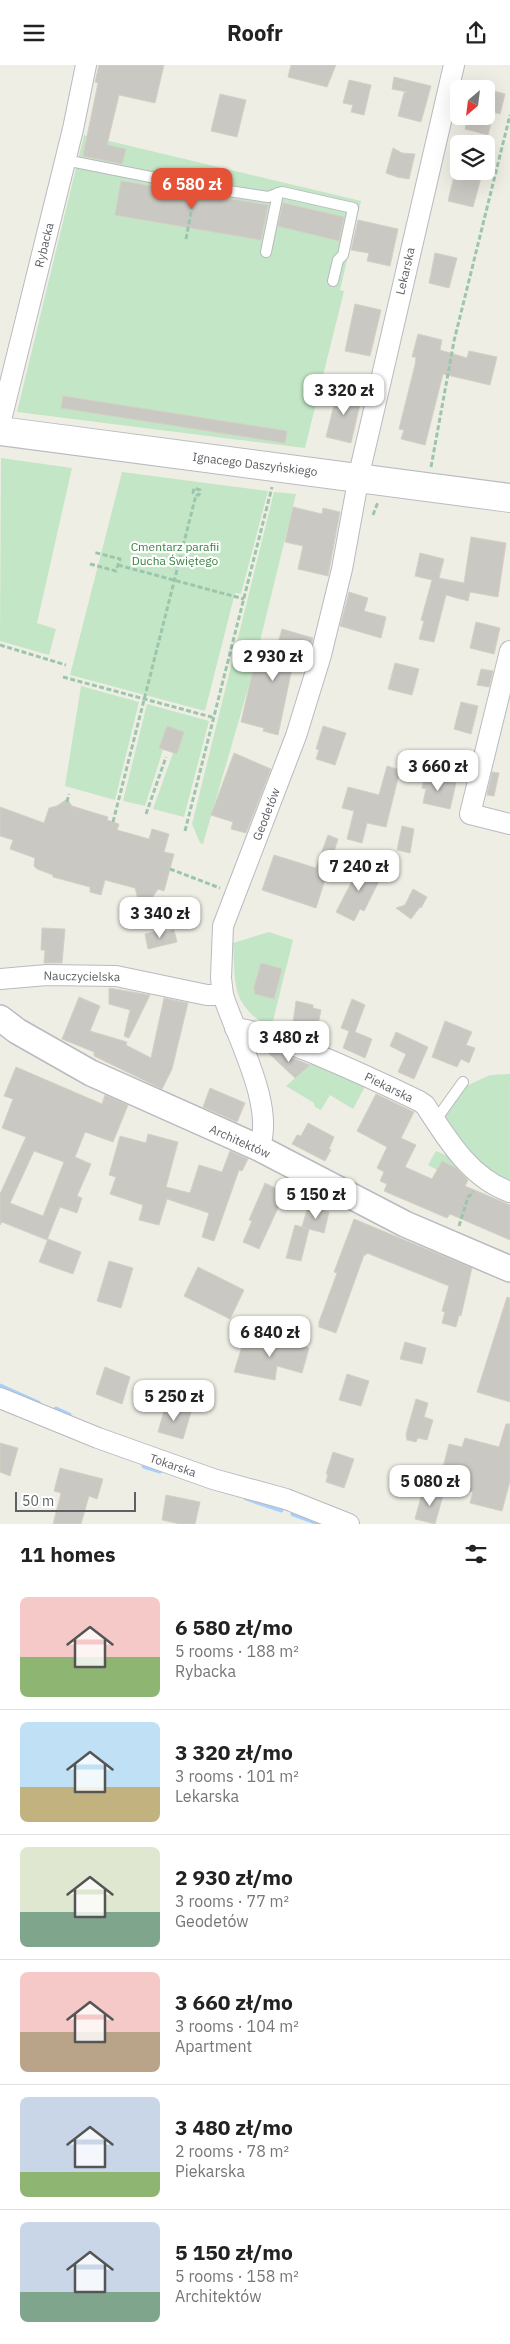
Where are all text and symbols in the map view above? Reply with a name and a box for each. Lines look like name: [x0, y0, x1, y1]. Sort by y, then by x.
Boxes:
text: Roofr: [227, 18, 283, 47]
icon: menu: [20, 19, 48, 47]
icon: share: [462, 19, 490, 47]
north arrow: [450, 80, 495, 125]
map controls: [450, 80, 495, 180]
button: layers: [450, 135, 495, 180]
pin: 6 580 zł: [140, 167, 244, 210]
text: 6 580 zł: [162, 174, 222, 194]
street label: Rybacka: [31, 220, 57, 269]
street label: Lekarska: [392, 245, 418, 296]
pin: 3 320 zł: [292, 373, 396, 416]
text: 3 320 zł: [314, 380, 374, 400]
street label: Ignacego Daszyńskiego: [192, 449, 319, 479]
park label: Cmentarz parafii Ducha Świętego: [131, 539, 219, 568]
pin: 2 930 zł: [221, 639, 325, 682]
text: 2 930 zł: [243, 646, 303, 666]
pin: 3 660 zł: [386, 749, 490, 792]
text: 3 660 zł: [408, 756, 468, 776]
street label: Geodetów: [249, 786, 283, 842]
pin: 7 240 zł: [307, 849, 411, 892]
text: 7 240 zł: [329, 856, 389, 876]
pin: 3 340 zł: [108, 897, 212, 939]
text: 3 340 zł: [130, 903, 190, 923]
street label: Nauczycielska: [44, 968, 121, 984]
pin: 3 480 zł: [237, 1021, 341, 1063]
text: 3 480 zł: [259, 1027, 319, 1047]
street label: Piekarska: [362, 1069, 416, 1105]
street label: Architektów: [207, 1121, 273, 1161]
pin: 5 150 zł: [264, 1177, 368, 1220]
text: 5 150 zł: [286, 1184, 346, 1204]
pin: 6 840 zł: [218, 1315, 322, 1358]
text: 6 840 zł: [240, 1322, 300, 1342]
pin: 5 250 zł: [122, 1379, 226, 1422]
text: 5 250 zł: [144, 1386, 204, 1406]
street label: Tokarska: [148, 1450, 199, 1480]
pin: 5 080 zł: [378, 1465, 482, 1507]
text: 5 080 zł: [400, 1471, 460, 1491]
scale bar: [15, 1489, 136, 1512]
text: 50 m: [22, 1492, 54, 1510]
text: 11 homes: [20, 1540, 116, 1568]
icon: filters: [462, 1540, 490, 1568]
text: 6 580 zł/mo: [175, 1613, 293, 1641]
icon: home: [60, 1617, 120, 1677]
text: 5 rooms · 188 m²: [175, 1641, 299, 1661]
text: Rybacka: [175, 1661, 236, 1681]
text: 3 320 zł/mo: [175, 1738, 293, 1766]
icon: home: [60, 1742, 120, 1802]
text: 3 rooms · 101 m²: [175, 1766, 299, 1786]
text: Lekarska: [175, 1786, 239, 1806]
text: 2 930 zł/mo: [175, 1863, 293, 1891]
icon: home: [60, 1867, 120, 1927]
text: 3 rooms · 77 m²: [175, 1891, 289, 1911]
text: Geodetów: [175, 1911, 249, 1931]
text: 3 660 zł/mo: [175, 1988, 293, 2016]
icon: home: [60, 1992, 120, 2052]
text: 3 rooms · 104 m²: [175, 2016, 299, 2036]
text: Apartment: [175, 2036, 252, 2056]
text: 3 480 zł/mo: [175, 2113, 293, 2141]
icon: home: [60, 2117, 120, 2177]
text: 2 rooms · 78 m²: [175, 2141, 289, 2161]
text: Piekarska: [175, 2161, 245, 2181]
text: 5 150 zł/mo: [175, 2238, 293, 2266]
icon: home: [60, 2242, 120, 2302]
text: 5 rooms · 158 m²: [175, 2266, 299, 2286]
text: Architektów: [175, 2286, 262, 2306]

